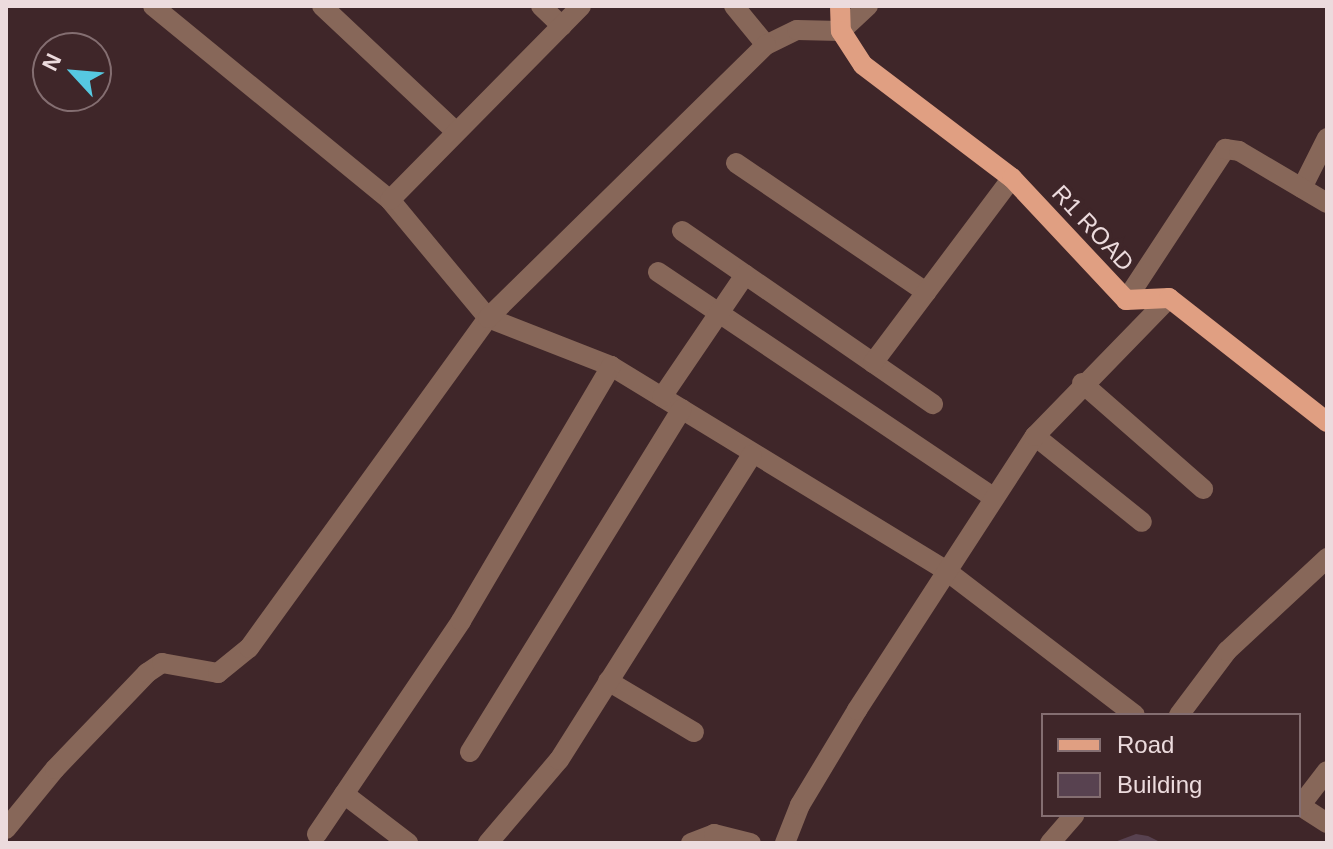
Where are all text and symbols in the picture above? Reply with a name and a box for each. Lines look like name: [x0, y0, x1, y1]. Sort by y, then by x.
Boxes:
north arrow: [32, 32, 112, 112]
text: N: [37, 50, 66, 75]
street label: R1 ROAD: [1046, 179, 1140, 277]
legend: [1041, 713, 1301, 817]
text: Road: [1117, 731, 1174, 758]
text: Building: [1117, 771, 1202, 798]

